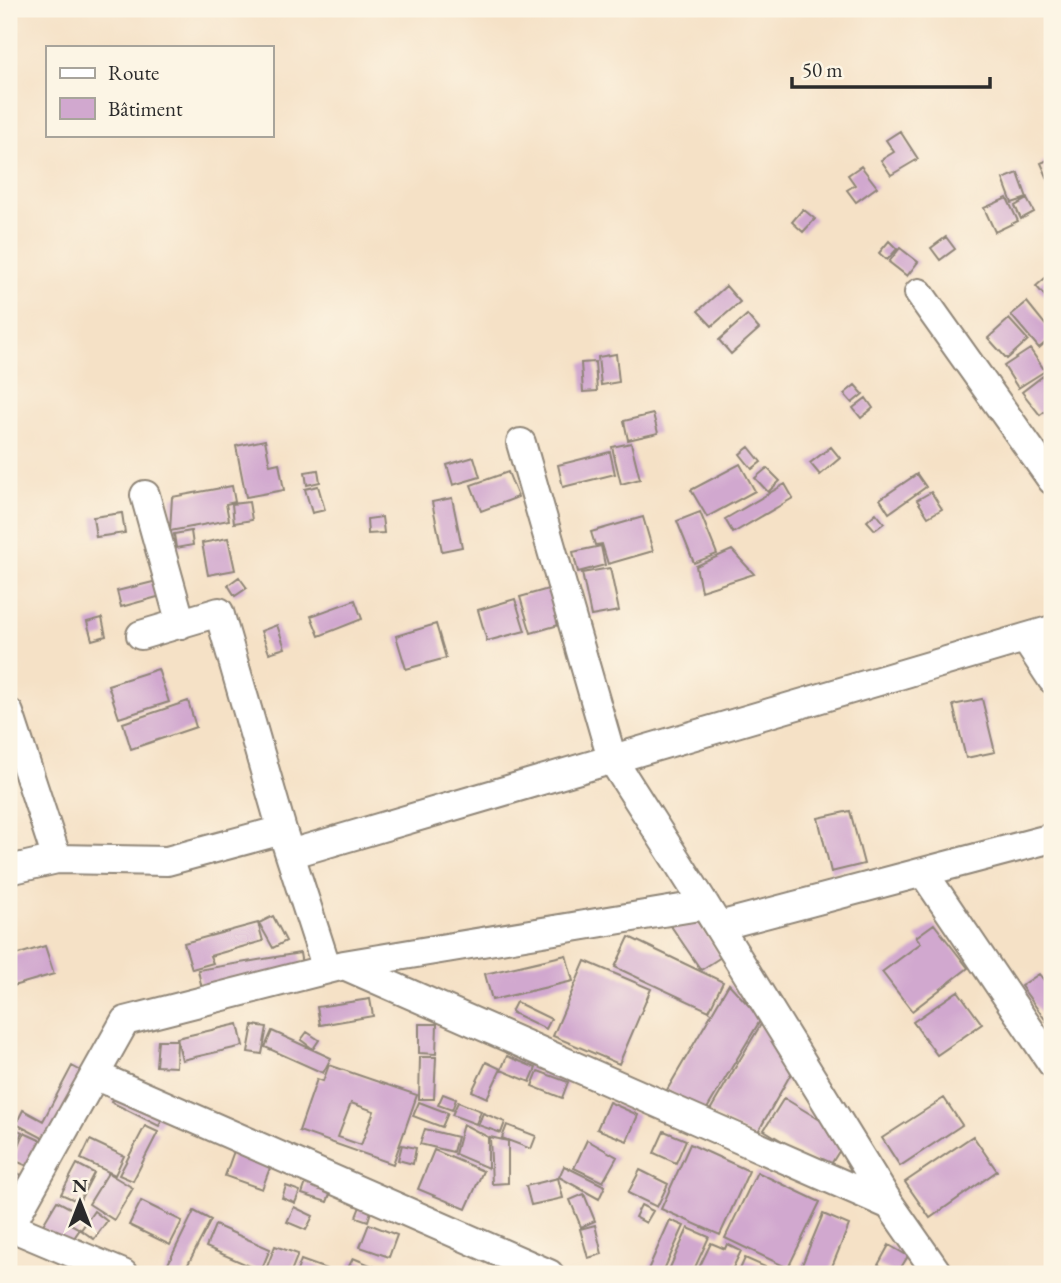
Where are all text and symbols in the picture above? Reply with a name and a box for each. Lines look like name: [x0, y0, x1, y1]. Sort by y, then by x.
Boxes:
legend: [46, 46, 273, 136]
scale bar: [792, 46, 989, 90]
text: 50 m: [802, 56, 843, 83]
text: Route: [108, 59, 159, 86]
text: Bâtiment: [108, 95, 183, 122]
north arrow: [46, 1168, 116, 1238]
text: N: [72, 1173, 88, 1198]

